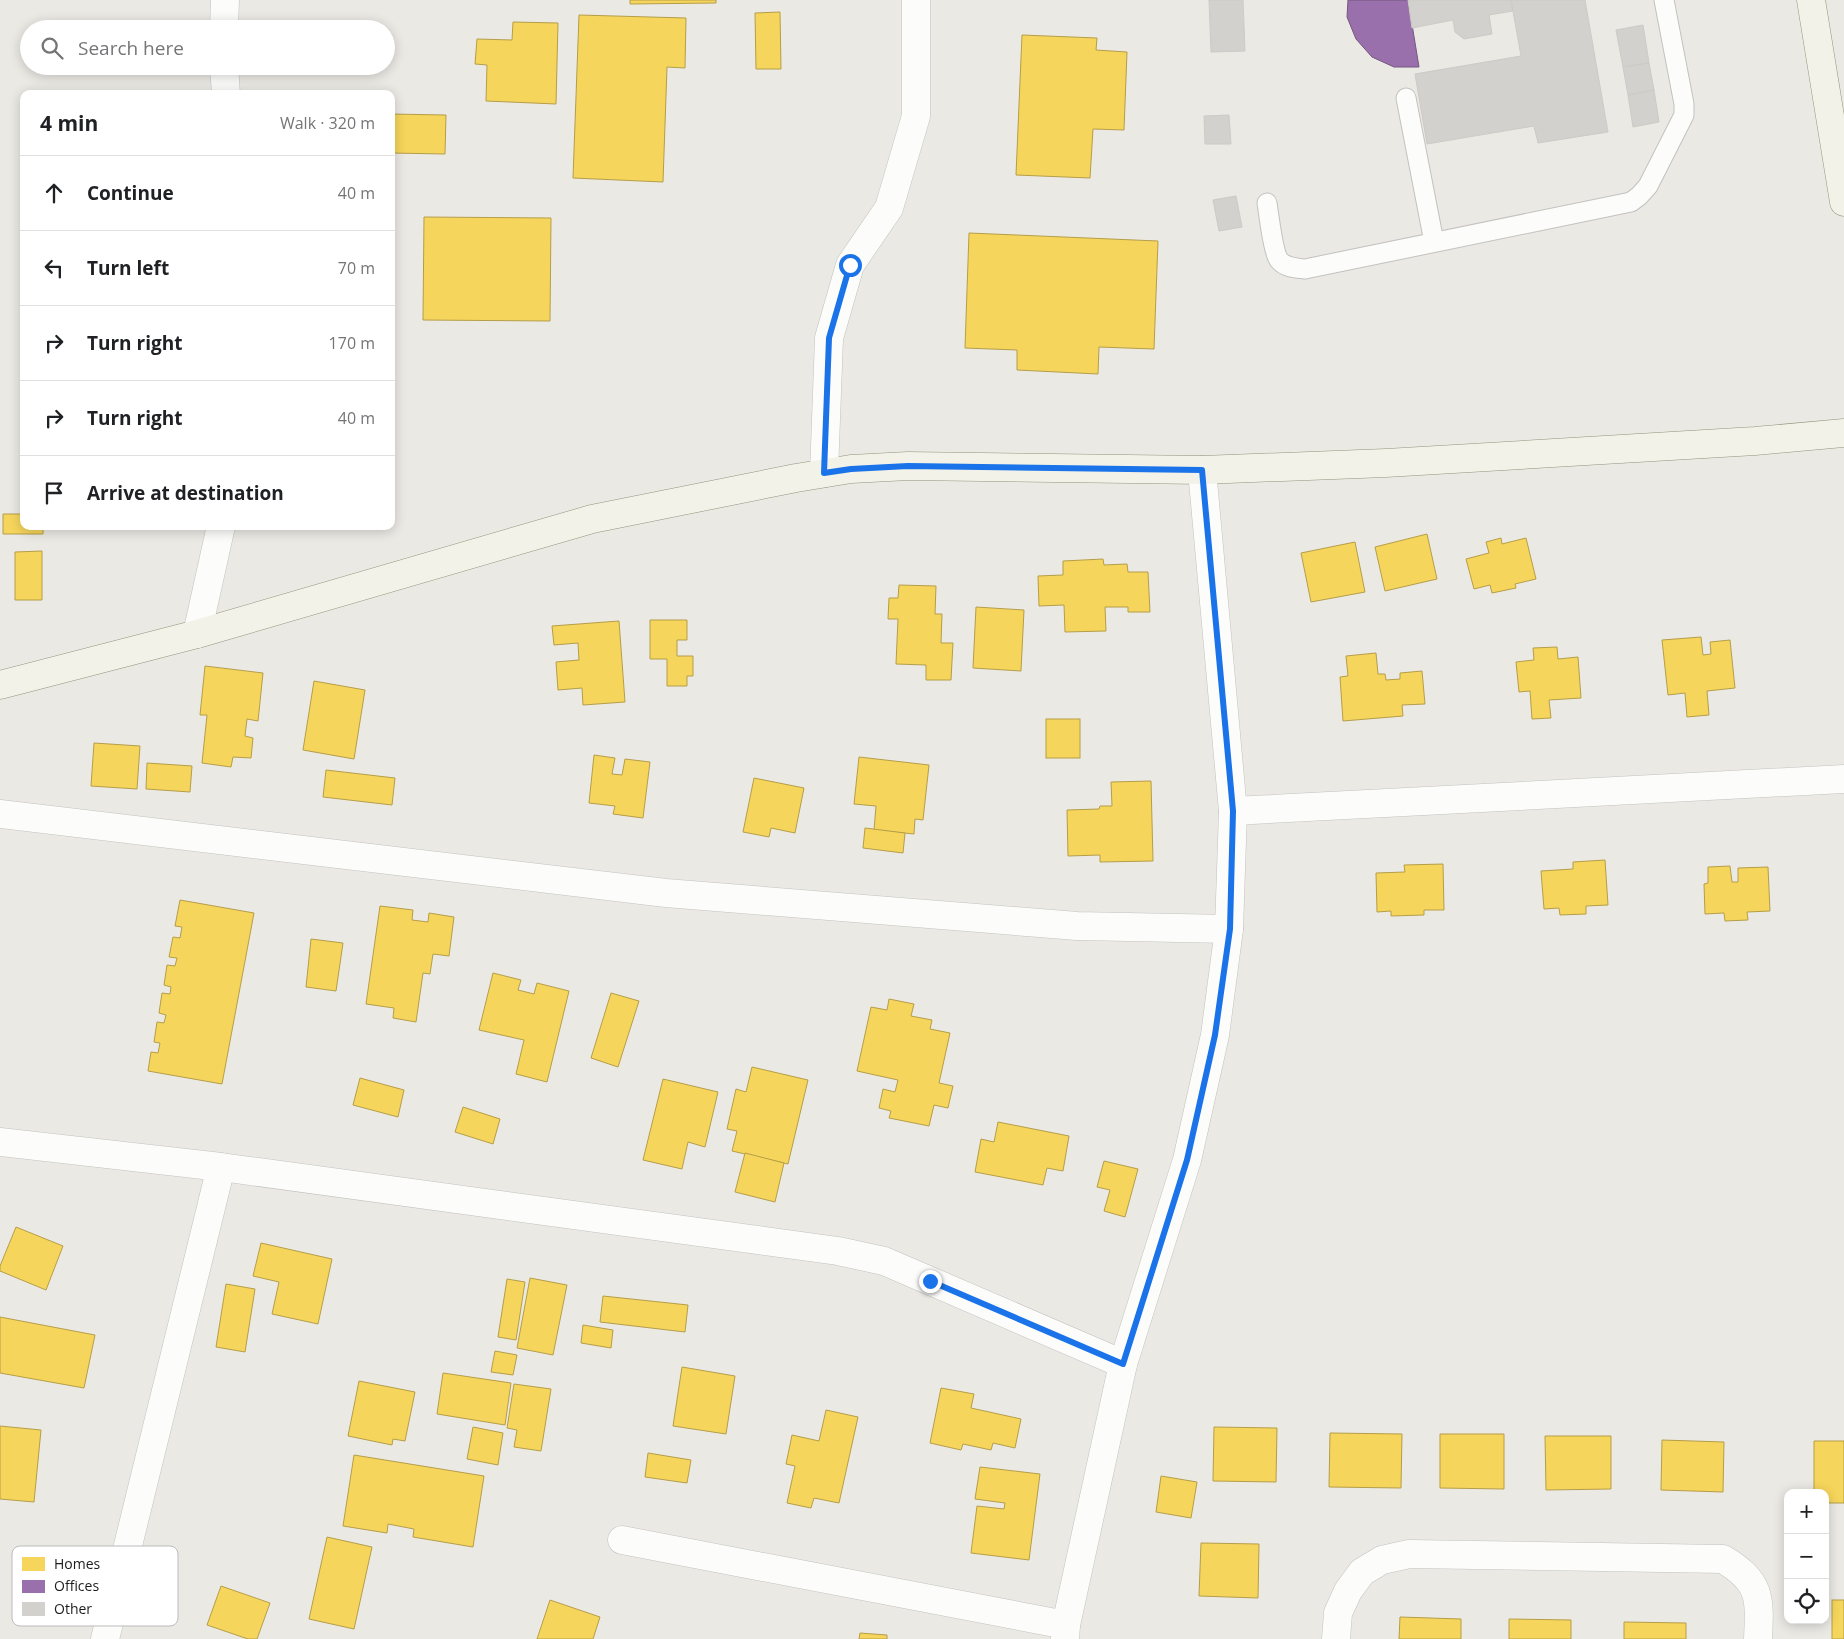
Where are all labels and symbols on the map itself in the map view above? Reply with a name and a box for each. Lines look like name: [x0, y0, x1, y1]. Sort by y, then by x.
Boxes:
route start: [839, 254, 862, 277]
route end: [919, 1270, 942, 1293]
legend: [12, 1546, 178, 1626]
text: Homes: [54, 1554, 101, 1573]
text: Offices: [54, 1576, 99, 1595]
text: Other: [54, 1599, 92, 1618]

